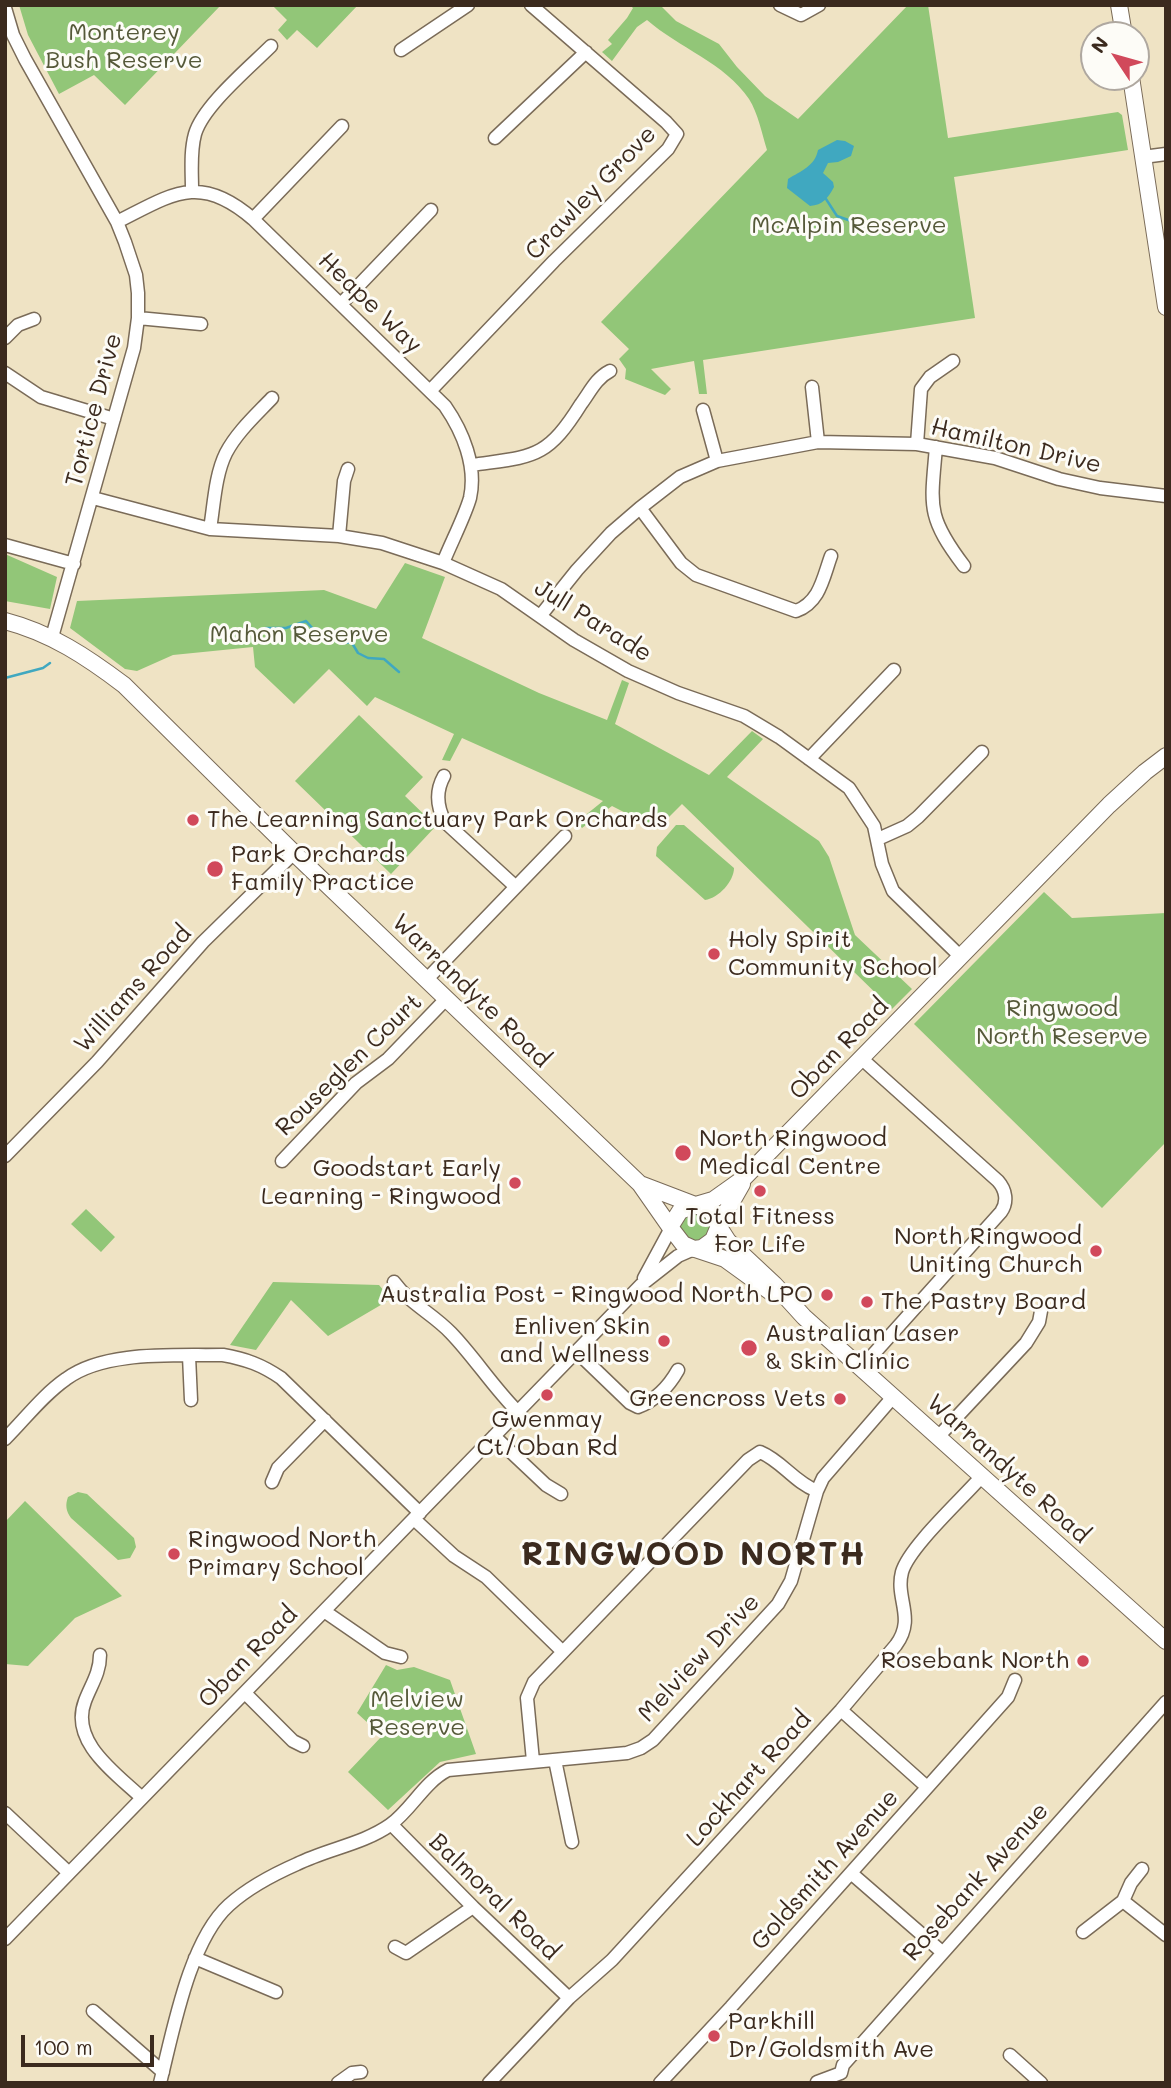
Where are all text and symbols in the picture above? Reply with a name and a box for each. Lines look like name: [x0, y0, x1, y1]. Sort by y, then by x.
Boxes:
park label: Monterey Bush Reserve: [45, 19, 203, 75]
north arrow: [1080, 21, 1150, 91]
text: N: [1085, 31, 1114, 58]
street label: Crawley Grove: [520, 120, 662, 266]
park label: McAlpin Reserve: [751, 212, 947, 240]
street label: Heape Way: [312, 247, 428, 359]
street label: Tortice Drive: [60, 330, 128, 490]
street label: Hamilton Drive: [928, 412, 1104, 480]
street label: Jull Parade: [529, 574, 657, 668]
park label: Mahon Reserve: [209, 621, 389, 649]
place label: The Learning Sanctuary Park Orchards: [207, 806, 668, 834]
marker: The Learning Sanctuary Park Orchards: [185, 812, 201, 828]
place label: Park Orchards Family Practice: [231, 841, 415, 897]
marker: Park Orchards Family Practice: [205, 859, 225, 879]
street label: Warrandyte Road: [386, 908, 556, 1074]
street label: Williams Road: [68, 920, 198, 1058]
place label: Holy Spirit Community School: [728, 926, 938, 982]
marker: Holy Spirit Community School: [706, 946, 722, 962]
street label: Rouseglen Court: [270, 988, 428, 1142]
street label: Oban Road: [783, 992, 895, 1106]
park label: Ringwood North Reserve: [976, 995, 1148, 1051]
place label: North Ringwood Medical Centre: [699, 1125, 887, 1181]
marker: North Ringwood Medical Centre: [673, 1143, 693, 1163]
place label: Goodstart Early Learning - Ringwood: [261, 1155, 501, 1211]
marker: Goodstart Early Learning - Ringwood: [507, 1175, 523, 1191]
marker: Total Fitness For Life: [752, 1183, 768, 1199]
place label: Total Fitness For Life: [685, 1203, 835, 1259]
place label: North Ringwood Uniting Church: [894, 1223, 1082, 1279]
marker: North Ringwood Uniting Church: [1088, 1243, 1104, 1259]
place label: Australia Post - Ringwood North LPO: [379, 1281, 813, 1309]
marker: Australia Post - Ringwood North LPO: [819, 1287, 835, 1303]
place label: The Pastry Board: [881, 1288, 1086, 1316]
marker: The Pastry Board: [859, 1294, 875, 1310]
place label: Enliven Skin and Wellness: [499, 1313, 650, 1369]
place label: Australian Laser & Skin Clinic: [765, 1320, 959, 1376]
marker: Enliven Skin and Wellness: [656, 1333, 672, 1349]
marker: Australian Laser & Skin Clinic: [739, 1338, 759, 1358]
place label: Greencross Vets: [629, 1385, 826, 1413]
marker: Gwenmay Ct/Oban Rd: [539, 1387, 555, 1403]
street label: Warrandyte Road: [921, 1388, 1095, 1550]
marker: Greencross Vets: [832, 1391, 848, 1407]
place label: Gwenmay Ct/Oban Rd: [476, 1406, 618, 1462]
place label: Ringwood North Primary School: [188, 1526, 376, 1582]
district label: RINGWOOD NORTH: [523, 1536, 865, 1574]
marker: Ringwood North Primary School: [166, 1546, 182, 1562]
street label: Melview Drive: [632, 1588, 766, 1728]
street label: Oban Road: [192, 1600, 304, 1714]
place label: Rosebank North: [881, 1647, 1069, 1675]
marker: Rosebank North: [1075, 1653, 1091, 1669]
park label: Melview Reserve: [369, 1686, 465, 1742]
street label: Lockhart Road: [681, 1705, 817, 1853]
street label: Goldsmith Avenue: [745, 1784, 905, 1956]
street label: Rosebank Avenue: [897, 1797, 1055, 1967]
street label: Balmoral Road: [423, 1828, 565, 1966]
place label: Parkhill Dr/Goldsmith Ave: [728, 2008, 934, 2064]
scale bar: [24, 2022, 158, 2066]
marker: Parkhill Dr/Goldsmith Ave: [706, 2028, 722, 2044]
text: 100 m: [34, 2033, 93, 2060]

